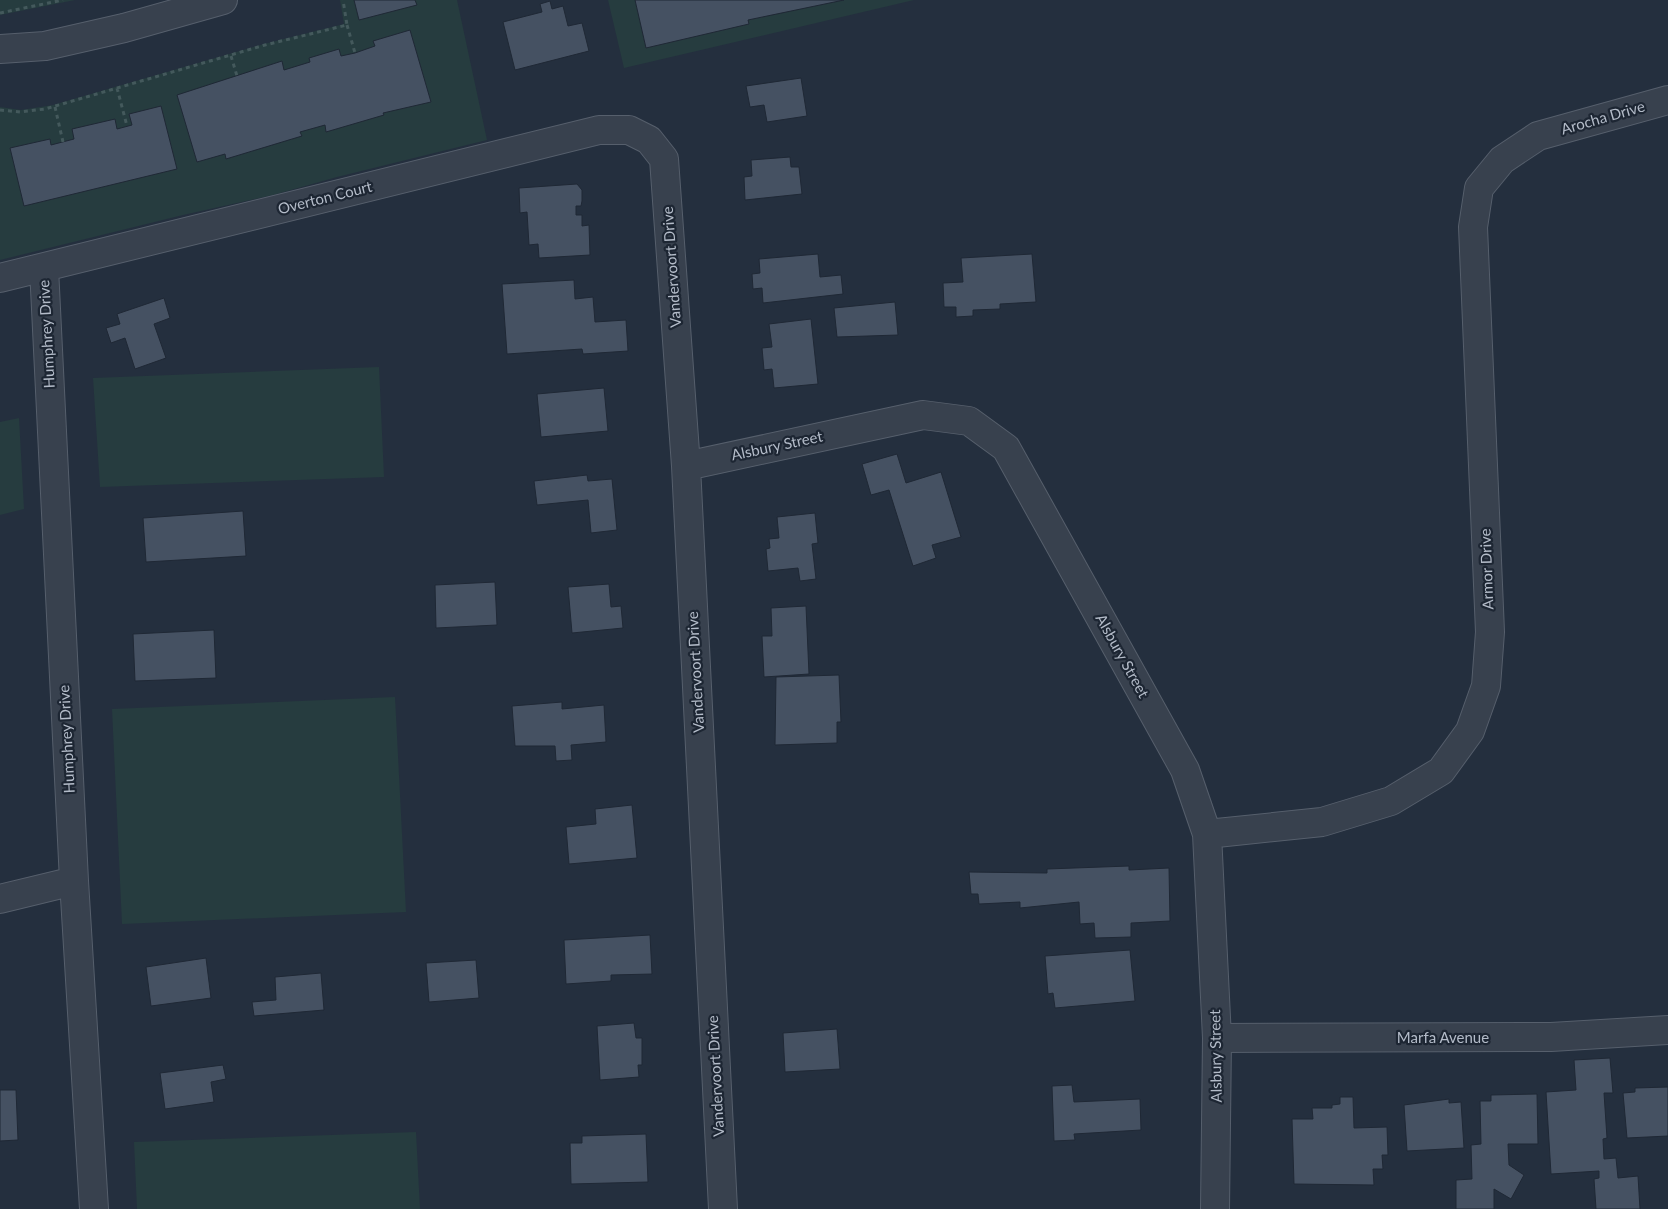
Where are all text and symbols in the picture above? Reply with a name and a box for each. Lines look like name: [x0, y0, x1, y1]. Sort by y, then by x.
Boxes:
street label: Arocha Drive: [1559, 96, 1647, 138]
street label: Overton Court: [276, 176, 374, 217]
street label: Vandervoort Drive: [658, 206, 684, 328]
street label: Humphrey Drive: [34, 279, 58, 389]
street label: Alsbury Street: [729, 426, 825, 464]
street label: Armor Drive: [1476, 528, 1496, 610]
street label: Alsbury Street: [1092, 610, 1154, 701]
street label: Vandervoort Drive: [683, 611, 707, 733]
street label: Humphrey Drive: [54, 684, 78, 794]
street label: Alsbury Street: [1205, 1009, 1225, 1103]
street label: Vandervoort Drive: [703, 1015, 727, 1137]
street label: Marfa Avenue: [1397, 1028, 1489, 1046]

